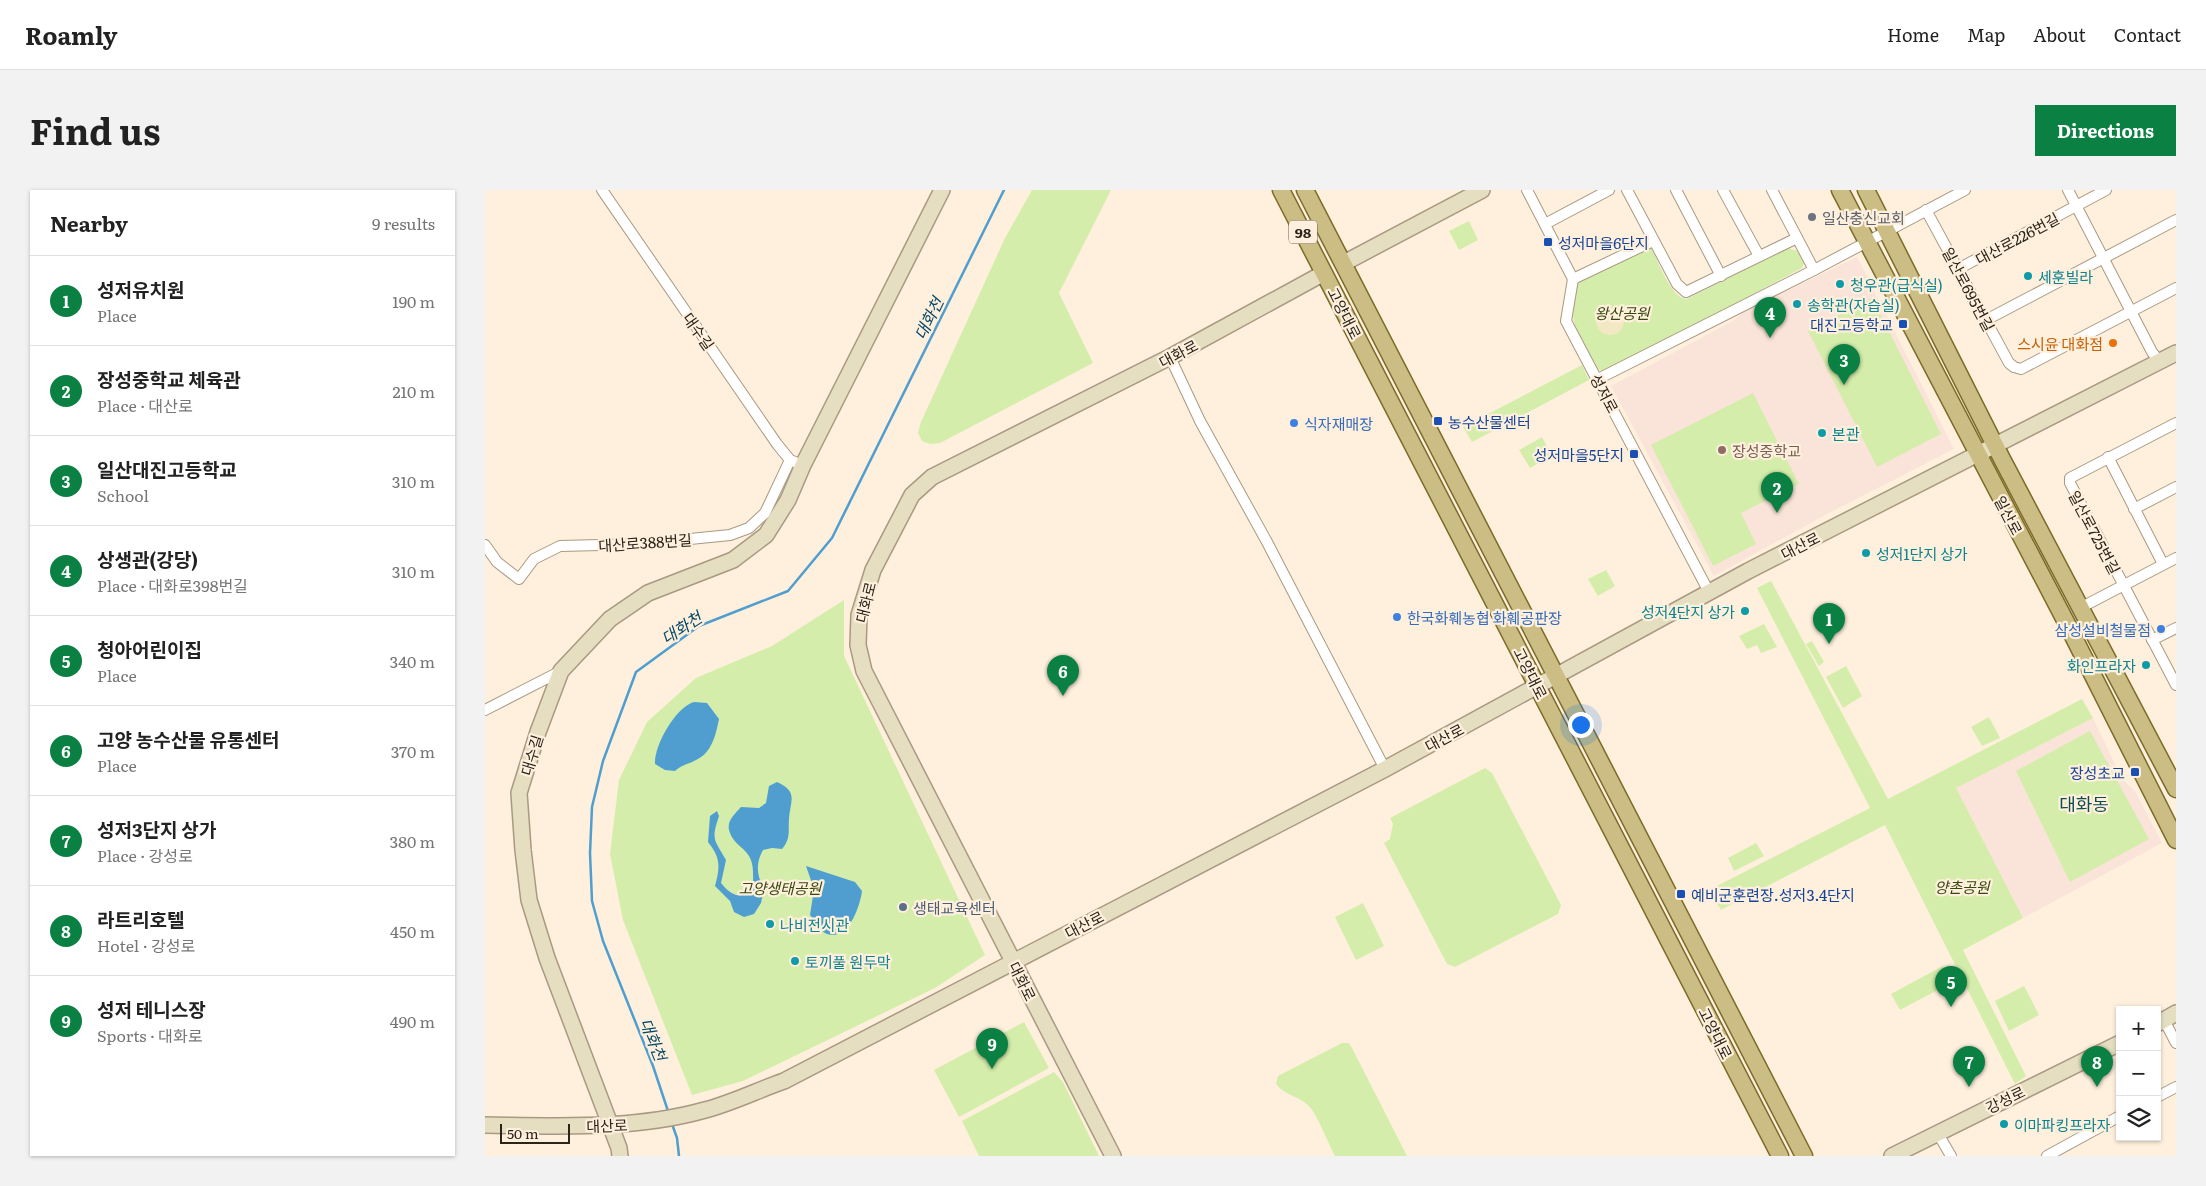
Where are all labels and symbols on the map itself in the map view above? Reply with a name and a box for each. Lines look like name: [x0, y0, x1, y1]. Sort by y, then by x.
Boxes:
place label: 일산충신교회: [1822, 206, 1905, 229]
street label: 대산로226번길: [1971, 206, 2063, 270]
marker: 일산충신교회: [1806, 211, 1818, 223]
road number: 98: [1289, 221, 1317, 244]
place label: 성저마을6단지: [1558, 231, 1649, 254]
marker: 성저마을6단지: [1542, 236, 1554, 248]
street label: 일산로695번길: [1937, 243, 2001, 335]
place label: 세훈빌라: [2038, 265, 2093, 288]
marker: 세훈빌라: [2022, 270, 2034, 282]
place label: 청우관(급식실): [1850, 273, 1943, 296]
marker: 청우관(급식실): [1834, 278, 1846, 290]
street label: 고양대로: [1322, 283, 1368, 343]
water label: 대화천: [908, 291, 949, 343]
place label: 송학관(자습실): [1807, 293, 1900, 316]
pin: 4: [1754, 297, 1786, 338]
marker: 송학관(자습실): [1791, 298, 1803, 310]
park label: 왕산공원: [1594, 301, 1651, 324]
street label: 대수길: [678, 307, 720, 355]
place label: 대진고등학교: [1810, 313, 1893, 336]
marker: 대진고등학교: [1897, 318, 1909, 330]
place label: 스시윤 대화점: [2017, 332, 2103, 355]
street label: 대화로: [1154, 333, 1202, 373]
marker: 스시윤 대화점: [2107, 337, 2119, 349]
pin: 3: [1828, 344, 1860, 385]
street label: 성저로: [1585, 369, 1625, 417]
place label: 농수산물센터: [1448, 410, 1531, 433]
place label: 식자재매장: [1304, 412, 1373, 435]
marker: 농수산물센터: [1432, 415, 1444, 427]
marker: 식자재매장: [1288, 417, 1300, 429]
place label: 본관: [1832, 422, 1860, 445]
marker: 본관: [1816, 427, 1828, 439]
place label: 장성중학교: [1732, 439, 1801, 462]
place label: 성저마을5단지: [1534, 443, 1624, 466]
marker: 장성중학교: [1716, 444, 1728, 456]
marker: 성저마을5단지: [1628, 448, 1640, 460]
pin: 2: [1761, 472, 1793, 513]
street label: 일산로725번길: [2063, 486, 2127, 578]
street label: 일산로: [1989, 491, 2029, 539]
street label: 대산로: [1776, 525, 1824, 565]
street label: 대산로388번길: [597, 527, 693, 557]
place label: 성저1단지 상가: [1876, 542, 1968, 565]
marker: 성저1단지 상가: [1860, 547, 1872, 559]
street label: 대화로: [849, 579, 881, 625]
place label: 성저4단지 상가: [1641, 600, 1735, 623]
pin: 1: [1813, 603, 1845, 644]
water label: 대화천: [656, 604, 708, 649]
marker: 성저4단지 상가: [1739, 605, 1751, 617]
place label: 한국화훼농협 화훼공판장: [1407, 606, 1562, 629]
marker: 한국화훼농협 화훼공판장: [1391, 611, 1403, 623]
place label: 삼성설비철물점: [2054, 618, 2151, 641]
marker: 삼성설비철물점: [2155, 623, 2167, 635]
street label: 고양대로: [1508, 643, 1554, 703]
place label: 화인프라자: [2067, 654, 2136, 677]
pin: 6: [1047, 655, 1079, 696]
marker: 화인프라자: [2140, 659, 2152, 671]
your location: [1568, 712, 1594, 738]
street label: 대산로: [1420, 717, 1468, 757]
street label: 대수길: [514, 732, 548, 778]
place label: 장성초교: [2070, 761, 2125, 784]
marker: 장성초교: [2129, 766, 2141, 778]
district label: 대화동: [2059, 790, 2109, 817]
park label: 양촌공원: [1934, 875, 1991, 898]
park label: 고양생태공원: [739, 876, 823, 899]
place label: 예비군훈련장.성저3.4단지: [1691, 883, 1855, 906]
marker: 예비군훈련장.성저3.4단지: [1675, 888, 1687, 900]
place label: 생태교육센터: [913, 896, 996, 919]
marker: 생태교육센터: [897, 901, 909, 913]
street label: 대산로: [1060, 904, 1108, 944]
place label: 나비전시관: [780, 913, 849, 936]
marker: 나비전시관: [764, 918, 776, 930]
place label: 토끼풀 원두막: [805, 950, 891, 973]
marker: 토끼풀 원두막: [789, 955, 801, 967]
street label: 대화로: [1004, 957, 1042, 1005]
pin: 5: [1935, 966, 1967, 1007]
street label: 고양대로: [1693, 1003, 1739, 1063]
water label: 대화천: [635, 1014, 674, 1066]
pin: 9: [976, 1028, 1008, 1069]
pin: 7: [1953, 1046, 1985, 1087]
pin: 8: [2081, 1046, 2113, 1087]
street label: 강성로: [1981, 1080, 2029, 1118]
street label: 대산로: [586, 1113, 628, 1137]
place label: 이마파킹프라자: [2014, 1113, 2111, 1136]
marker: 이마파킹프라자: [1998, 1118, 2010, 1130]
scale bar: [500, 1121, 570, 1144]

